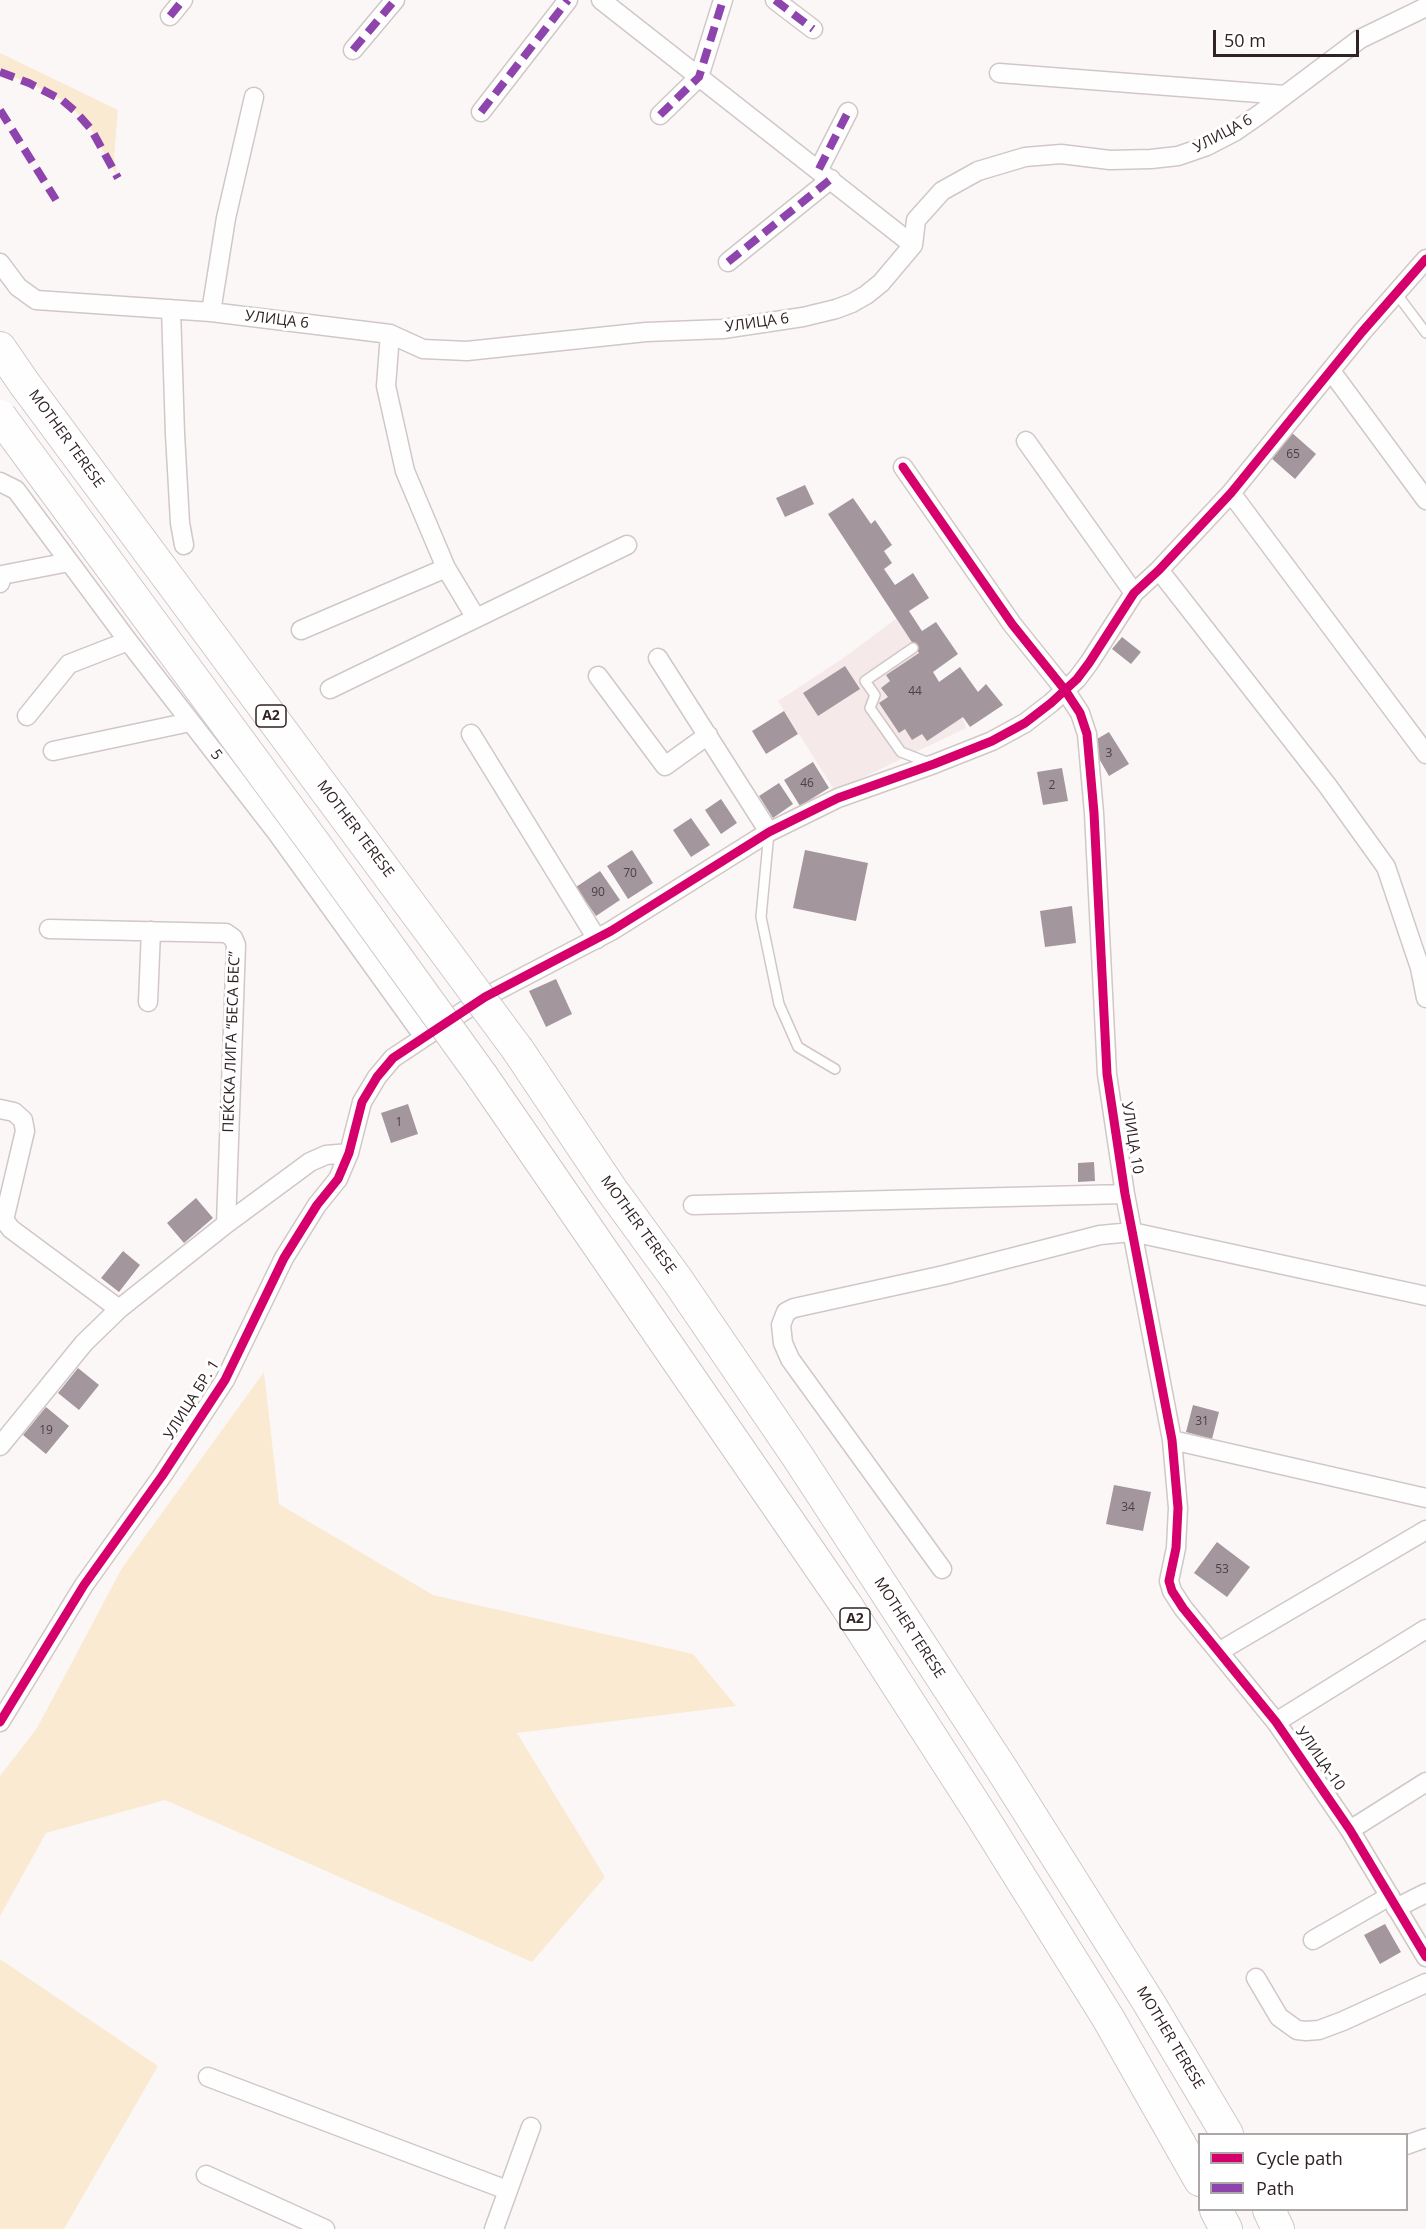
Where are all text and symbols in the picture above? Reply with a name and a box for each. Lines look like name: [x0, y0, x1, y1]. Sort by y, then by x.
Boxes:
scale bar: [1216, 18, 1362, 56]
text: 50 m: [1224, 28, 1266, 52]
street label: УЛИЦА 6: [1190, 111, 1256, 157]
street label: УЛИЦА 6: [244, 307, 310, 333]
street label: УЛИЦА 6: [724, 310, 790, 336]
street label: MOTHER TERESE: [24, 386, 108, 492]
house number: 65: [1286, 448, 1300, 462]
house number: 44: [908, 685, 922, 699]
road number: A2: [256, 705, 286, 727]
street label: 5: [206, 746, 226, 764]
house number: 3: [1106, 747, 1112, 761]
street label: MOTHER TERESE: [313, 777, 397, 881]
house number: 46: [800, 777, 814, 791]
house number: 2: [1049, 779, 1055, 793]
house number: 70: [623, 867, 637, 881]
house number: 90: [591, 886, 605, 900]
street label: ПЕЌСКА ЛИГА “БЕСА БЕС”: [220, 951, 244, 1133]
street label: УЛИЦА 10: [1117, 1101, 1147, 1175]
house number: 1: [396, 1116, 402, 1130]
street label: MOTHER TERESE: [596, 1172, 680, 1278]
street label: УЛИЦА БР. 1: [160, 1357, 224, 1443]
house number: 31: [1195, 1415, 1209, 1429]
house number: 19: [39, 1424, 53, 1438]
house number: 34: [1121, 1501, 1135, 1515]
house number: 53: [1215, 1563, 1229, 1577]
street label: MOTHER TERESE: [870, 1574, 948, 1682]
road number: A2: [840, 1608, 870, 1630]
street label: УЛИЦА-10: [1291, 1724, 1349, 1794]
street label: MOTHER TERESE: [1132, 1983, 1208, 2093]
legend: [1198, 2133, 1408, 2211]
text: Cycle path: [1256, 2146, 1343, 2170]
text: Path: [1256, 2176, 1294, 2200]

